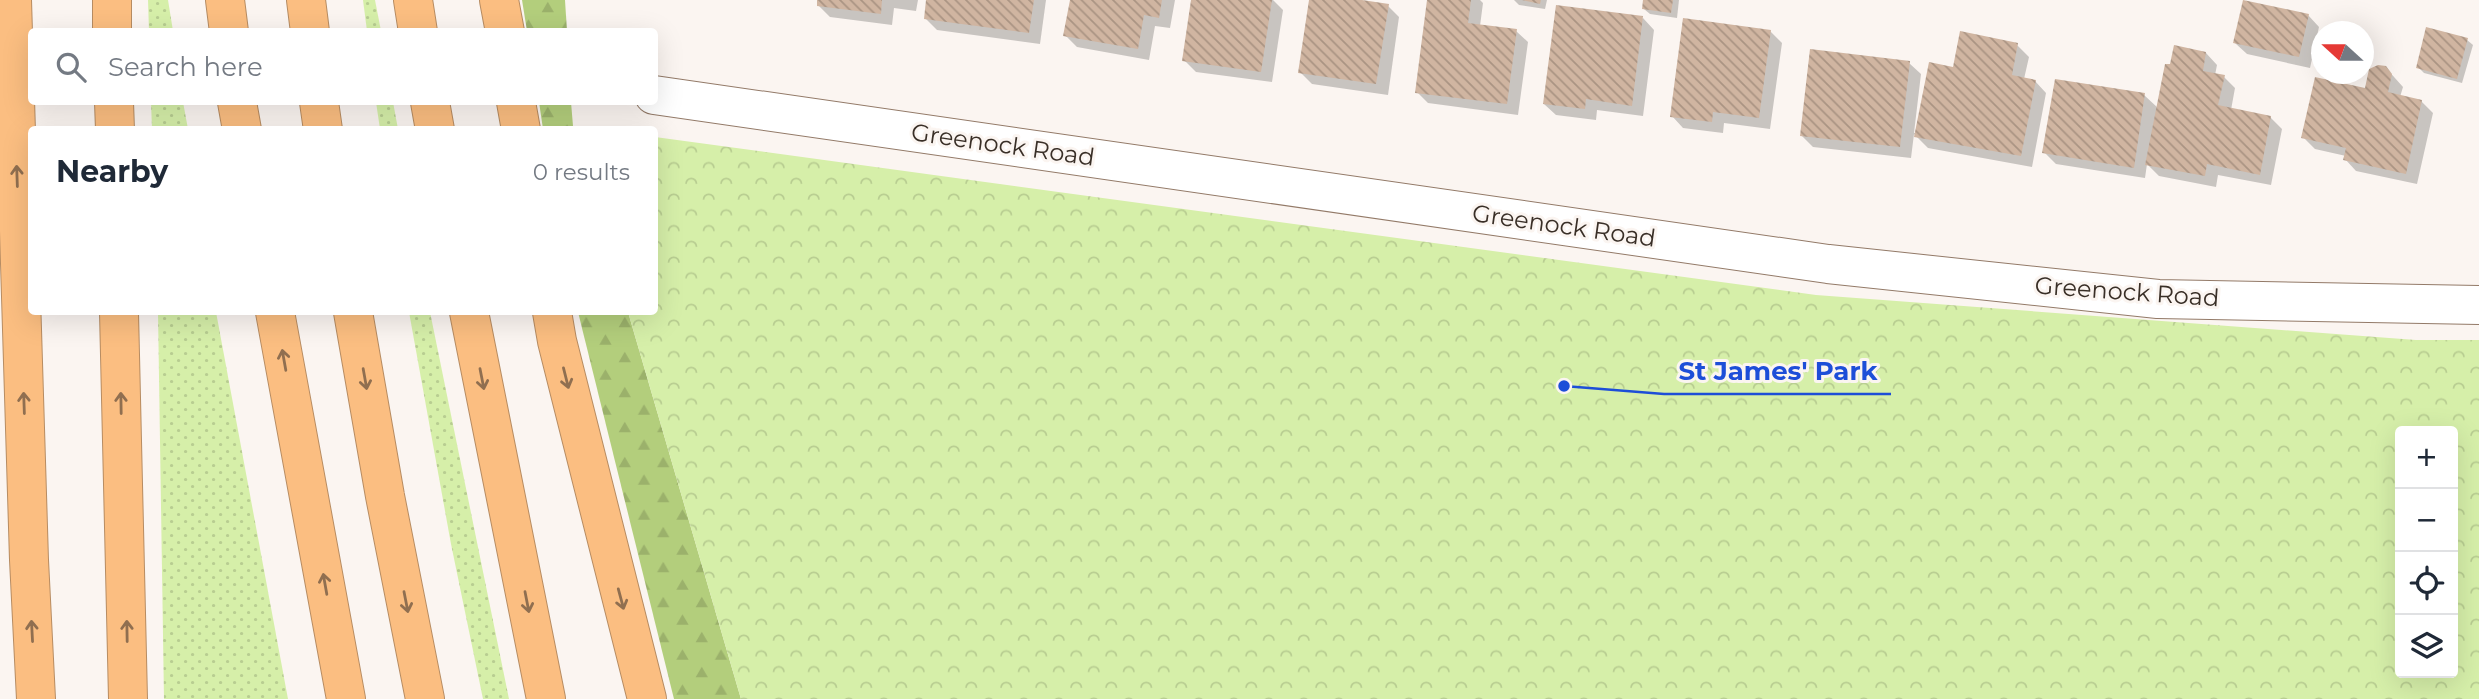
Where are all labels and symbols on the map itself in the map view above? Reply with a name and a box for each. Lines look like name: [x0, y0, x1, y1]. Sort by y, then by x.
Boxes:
north arrow: [2311, 21, 2374, 84]
street label: Greenock Road: [910, 117, 1097, 172]
one-way arrow: [11, 165, 24, 188]
street label: Greenock Road: [1471, 198, 1658, 253]
street label: Greenock Road: [2034, 271, 2220, 312]
callout: St James' Park: [1664, 347, 1891, 394]
one-way arrow: [277, 349, 290, 372]
text: St James' Park: [1678, 355, 1879, 387]
one-way arrow: [560, 366, 573, 389]
one-way arrow: [358, 367, 372, 390]
one-way arrow: [475, 367, 489, 390]
one-way arrow: [18, 392, 31, 415]
one-way arrow: [115, 392, 128, 415]
one-way arrow: [318, 573, 331, 596]
one-way arrow: [615, 587, 628, 610]
one-way arrow: [399, 590, 413, 613]
one-way arrow: [520, 590, 534, 613]
one-way arrow: [26, 620, 39, 643]
one-way arrow: [120, 620, 133, 643]

